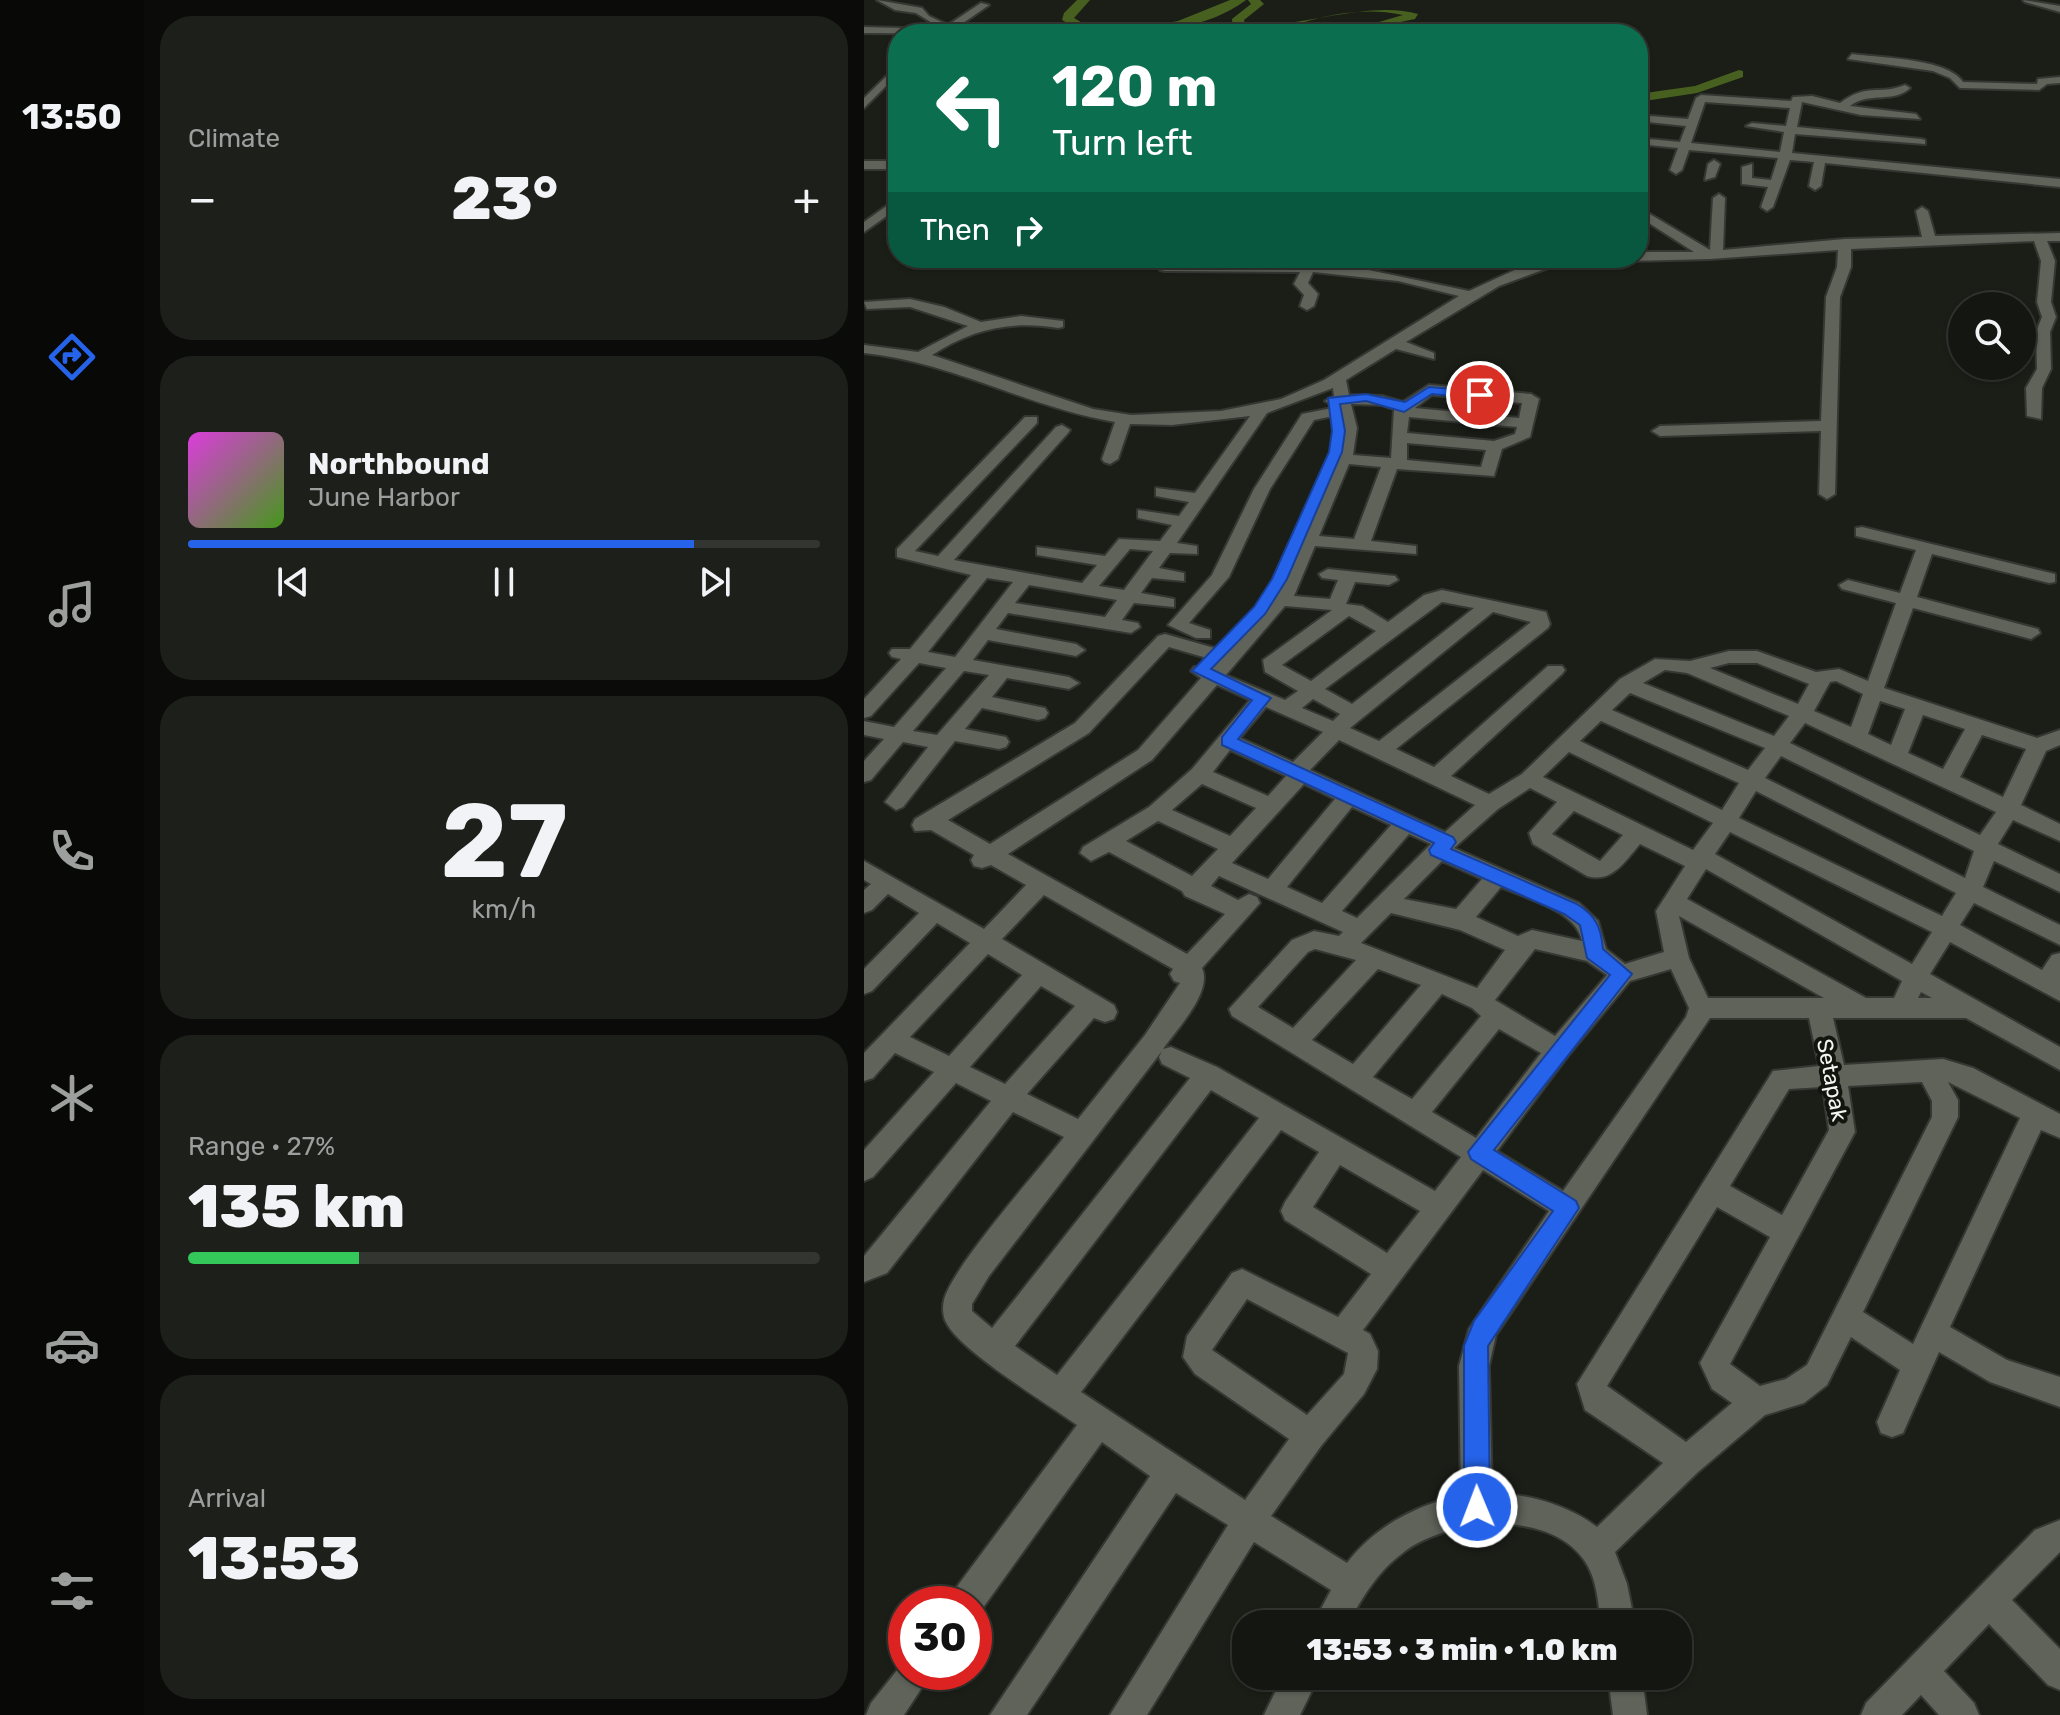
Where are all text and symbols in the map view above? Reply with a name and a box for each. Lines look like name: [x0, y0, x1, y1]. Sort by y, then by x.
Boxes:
text: 120 m: [1052, 54, 1218, 120]
icon: left: [920, 56, 1024, 160]
text: 13:50: [22, 95, 122, 138]
text: Turn left: [1052, 121, 1193, 164]
text: Climate: [188, 123, 280, 154]
text: 23°: [451, 163, 558, 234]
text: −: [188, 173, 217, 225]
text: +: [793, 173, 820, 225]
icon: right: [1006, 208, 1050, 252]
text: Then: [920, 212, 990, 248]
map controls: [1948, 292, 2036, 380]
button: search: [1948, 292, 2036, 380]
icon: directions: [44, 329, 100, 385]
pin: [1446, 361, 1514, 429]
icon: arrive: [1458, 373, 1502, 417]
text: Northbound: [308, 446, 490, 482]
text: June Harbor: [308, 482, 460, 513]
icon: previous: [271, 560, 315, 604]
icon: pause: [482, 560, 526, 604]
icon: next: [693, 560, 737, 604]
icon: music: [44, 576, 100, 632]
text: 27: [440, 780, 568, 903]
icon: phone: [44, 823, 100, 879]
text: km/h: [472, 894, 536, 925]
street label: Setapak: [1811, 1037, 1853, 1124]
icon: climate: [44, 1070, 100, 1126]
text: Range · 27%: [188, 1131, 335, 1162]
text: 135 km: [188, 1171, 405, 1242]
icon: car: [44, 1317, 100, 1373]
position arrow: [1435, 1465, 1519, 1549]
text: Arrival: [188, 1483, 266, 1514]
text: 13:53: [188, 1523, 360, 1594]
icon: filters: [44, 1563, 100, 1619]
speed limit sign: 30: [888, 1586, 992, 1690]
text: 13:53 · 3 min · 1.0 km: [1307, 1632, 1617, 1668]

